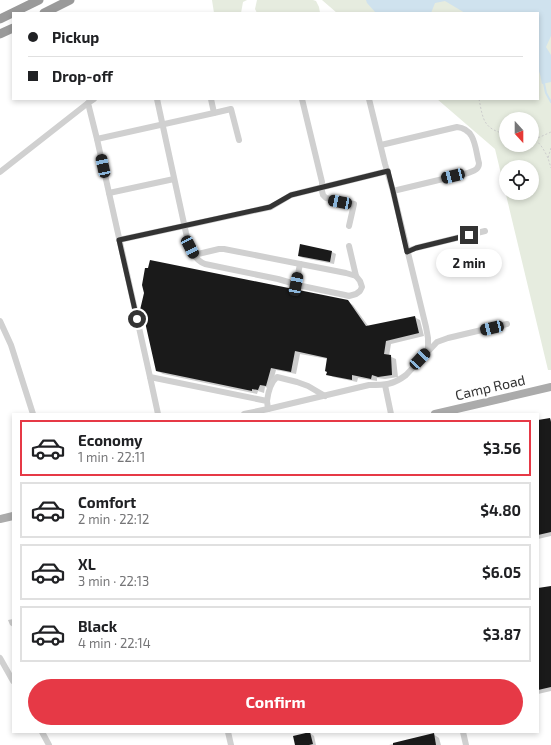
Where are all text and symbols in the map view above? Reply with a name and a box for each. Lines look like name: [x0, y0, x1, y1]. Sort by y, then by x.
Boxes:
text: Pickup: [52, 28, 99, 46]
text: Drop-off: [52, 67, 113, 85]
north arrow: [499, 112, 539, 152]
map controls: [499, 112, 539, 200]
car: [95, 153, 111, 179]
button: locate: [499, 160, 539, 200]
car: [440, 167, 466, 185]
car: [327, 194, 353, 210]
route end: [460, 226, 478, 244]
car: [179, 234, 201, 260]
callout: 2 min: [436, 249, 502, 277]
text: 2 min: [452, 255, 486, 271]
car: [288, 271, 304, 297]
route start: [128, 310, 146, 328]
car: [479, 319, 505, 337]
car: [407, 346, 433, 372]
street label: Camp Road: [453, 371, 527, 403]
icon: car: [30, 430, 66, 466]
text: Economy: [78, 431, 143, 449]
text: $3.56: [483, 439, 521, 457]
text: 1 min · 22:11: [78, 449, 145, 465]
icon: car: [30, 492, 66, 528]
text: Comfort: [78, 493, 136, 511]
text: $4.80: [480, 501, 521, 519]
text: 2 min · 22:12: [78, 511, 149, 527]
icon: car: [30, 554, 66, 590]
text: XL: [78, 555, 96, 573]
text: $6.05: [482, 563, 521, 581]
text: 3 min · 22:13: [78, 573, 149, 589]
icon: car: [30, 616, 66, 652]
text: Black: [78, 617, 117, 635]
text: $3.87: [483, 625, 521, 643]
text: 4 min · 22:14: [78, 635, 151, 651]
button: Confirm: [28, 679, 523, 725]

